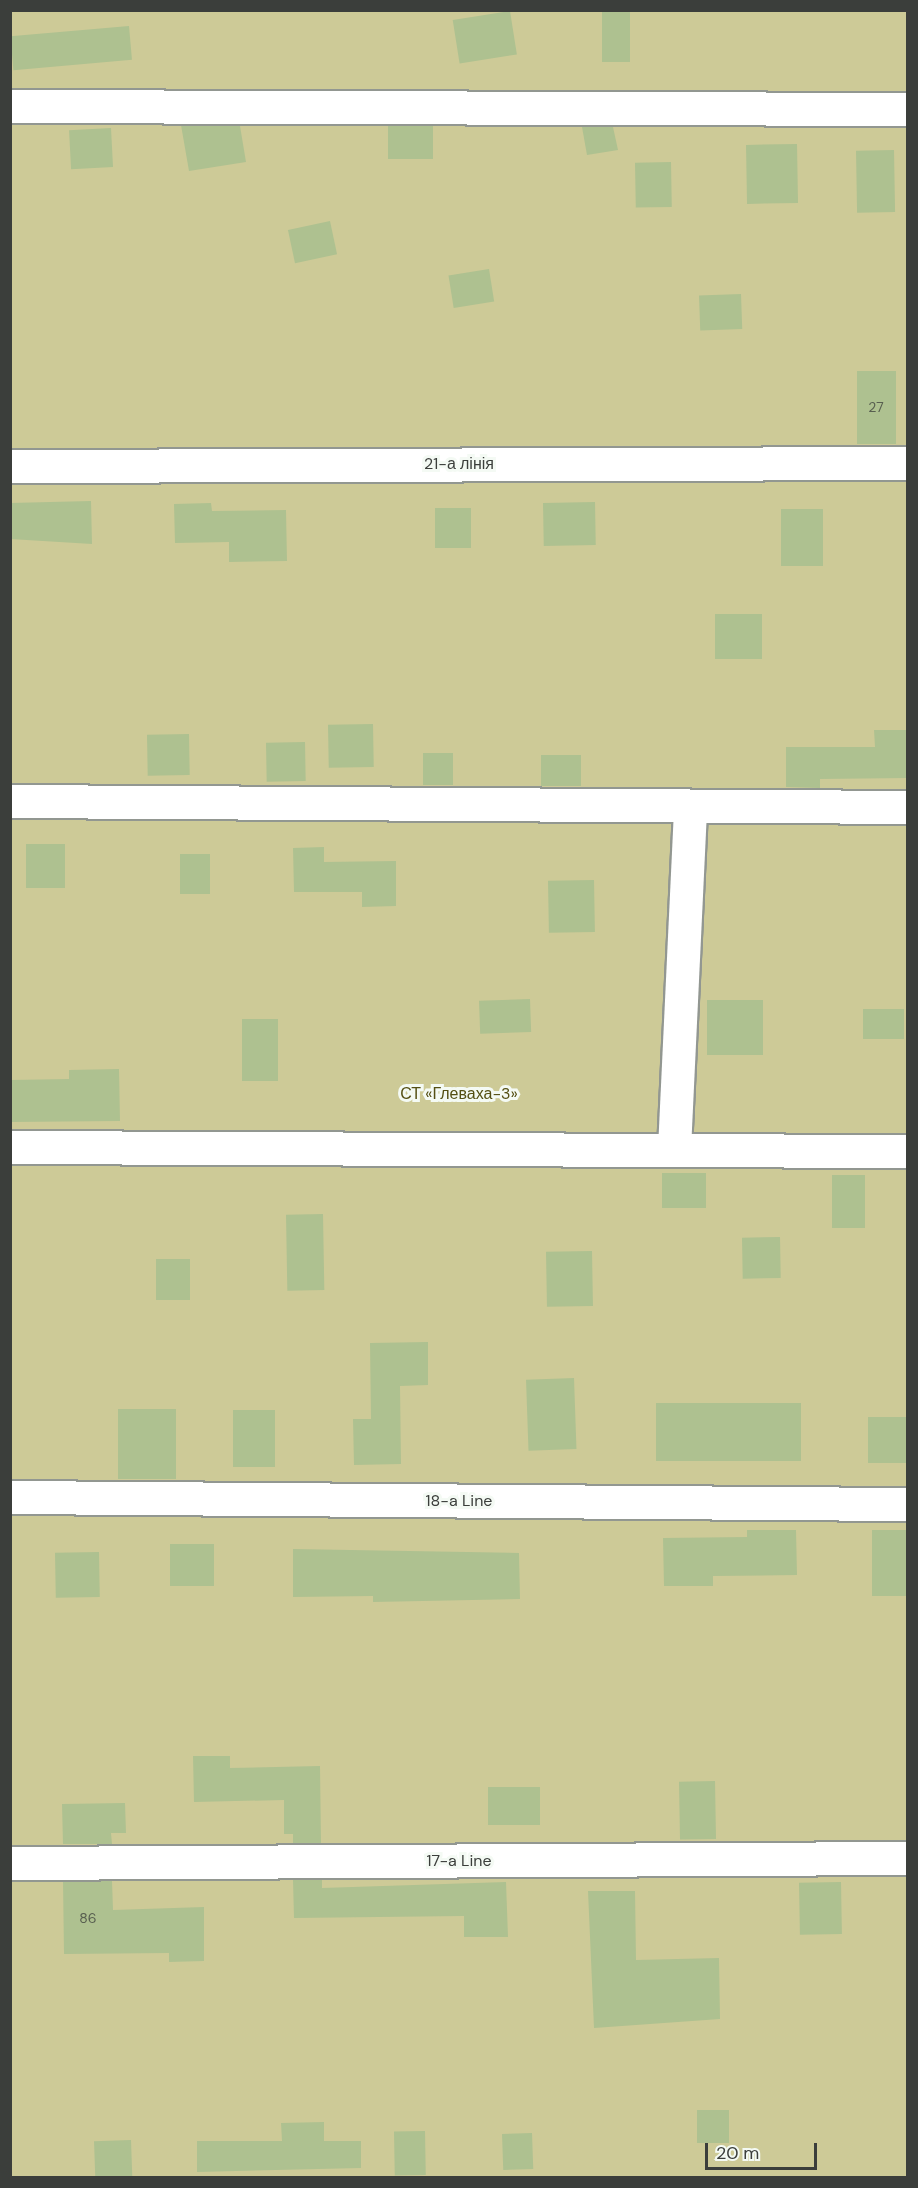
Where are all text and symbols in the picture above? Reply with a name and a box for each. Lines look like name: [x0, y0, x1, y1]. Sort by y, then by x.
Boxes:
house number: 27: [868, 399, 884, 415]
street label: 21-а лінія: [424, 454, 494, 474]
park label: СТ «Глеваха-3»: [400, 1084, 518, 1104]
street label: 18-a Line: [426, 1491, 492, 1511]
street label: 17-a Line: [426, 1851, 492, 1871]
house number: 86: [79, 1910, 97, 1926]
scale bar: [708, 2131, 820, 2169]
text: 20 m: [716, 2141, 759, 2165]

